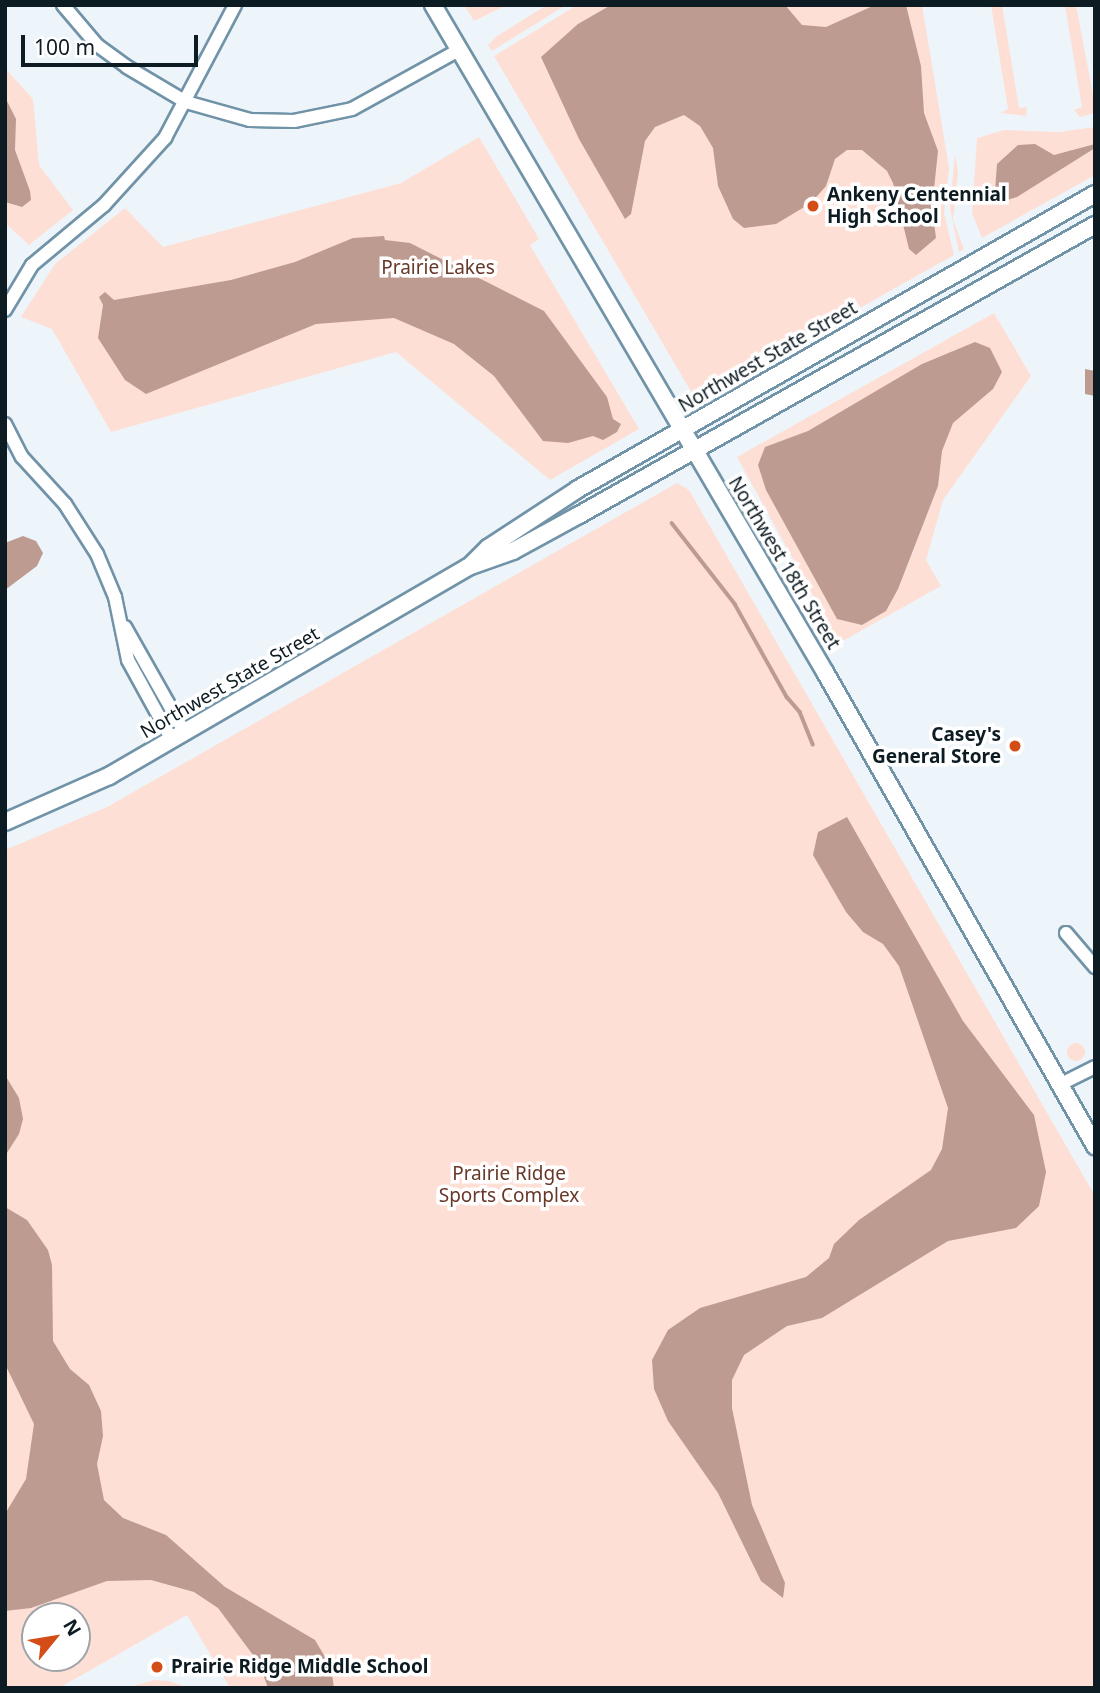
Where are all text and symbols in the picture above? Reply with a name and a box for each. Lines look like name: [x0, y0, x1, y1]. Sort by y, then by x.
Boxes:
scale bar: [24, 21, 201, 65]
text: 100 m: [34, 33, 95, 61]
place label: Ankeny Centennial High School: [827, 184, 1007, 228]
marker: Ankeny Centennial High School: [805, 198, 821, 214]
park label: Prairie Lakes: [381, 257, 495, 279]
street label: Northwest State Street: [675, 297, 861, 417]
street label: Northwest 18th Street: [723, 473, 845, 653]
street label: Northwest State Street: [137, 623, 323, 743]
place label: Casey's General Store: [872, 724, 1001, 768]
marker: Casey's General Store: [1007, 738, 1023, 754]
park label: Prairie Ridge Sports Complex: [439, 1163, 579, 1207]
north arrow: [21, 1602, 91, 1672]
text: N: [57, 1614, 88, 1641]
place label: Prairie Ridge Middle School: [171, 1656, 428, 1678]
marker: Prairie Ridge Middle School: [149, 1659, 165, 1675]

